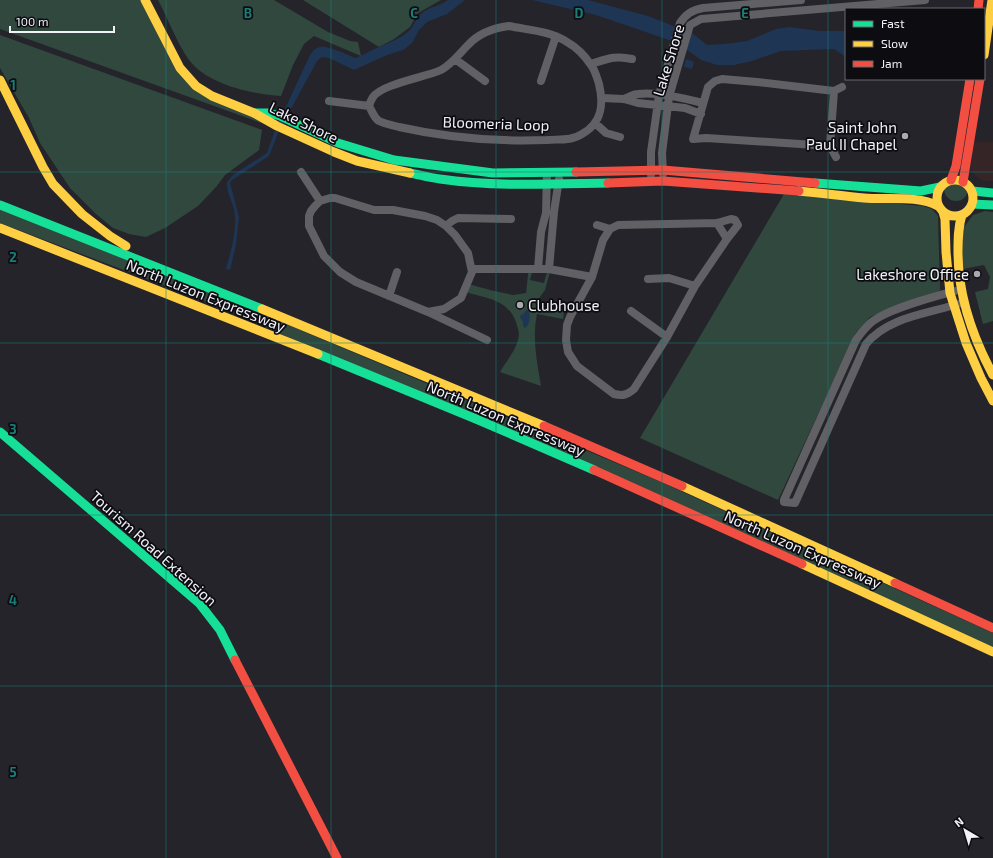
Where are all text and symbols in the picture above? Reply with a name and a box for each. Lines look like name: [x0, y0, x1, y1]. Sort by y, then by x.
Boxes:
text: B: [244, 5, 252, 21]
text: C: [410, 5, 418, 21]
text: D: [575, 5, 584, 21]
text: E: [741, 5, 749, 21]
scale bar: [10, 8, 114, 34]
legend: [845, 8, 985, 80]
text: 100 m: [16, 14, 48, 28]
text: Fast: [881, 16, 905, 30]
street label: Lake Shore: [649, 22, 687, 98]
text: Slow: [881, 36, 908, 50]
text: Jam: [881, 56, 902, 70]
text: 1: [10, 77, 16, 93]
street label: Lake Shore: [267, 98, 341, 146]
street label: Bloomeria Loop: [442, 112, 550, 134]
place label: Saint John Paul II Chapel: [806, 118, 898, 153]
marker: Saint John Paul II Chapel: [900, 131, 910, 141]
text: 2: [9, 249, 17, 265]
street label: North Luzon Expressway: [124, 255, 288, 335]
place label: Lakeshore Office: [856, 265, 969, 283]
marker: Lakeshore Office: [972, 269, 982, 279]
place label: Clubhouse: [528, 296, 600, 314]
marker: Clubhouse: [515, 300, 525, 310]
street label: North Luzon Expressway: [424, 377, 588, 460]
text: 3: [9, 421, 17, 437]
street label: Tourism Road Extension: [87, 487, 221, 609]
street label: North Luzon Expressway: [722, 506, 884, 592]
text: 4: [9, 592, 17, 608]
text: 5: [9, 764, 17, 780]
north arrow: [945, 810, 985, 850]
text: N: [951, 814, 966, 829]

